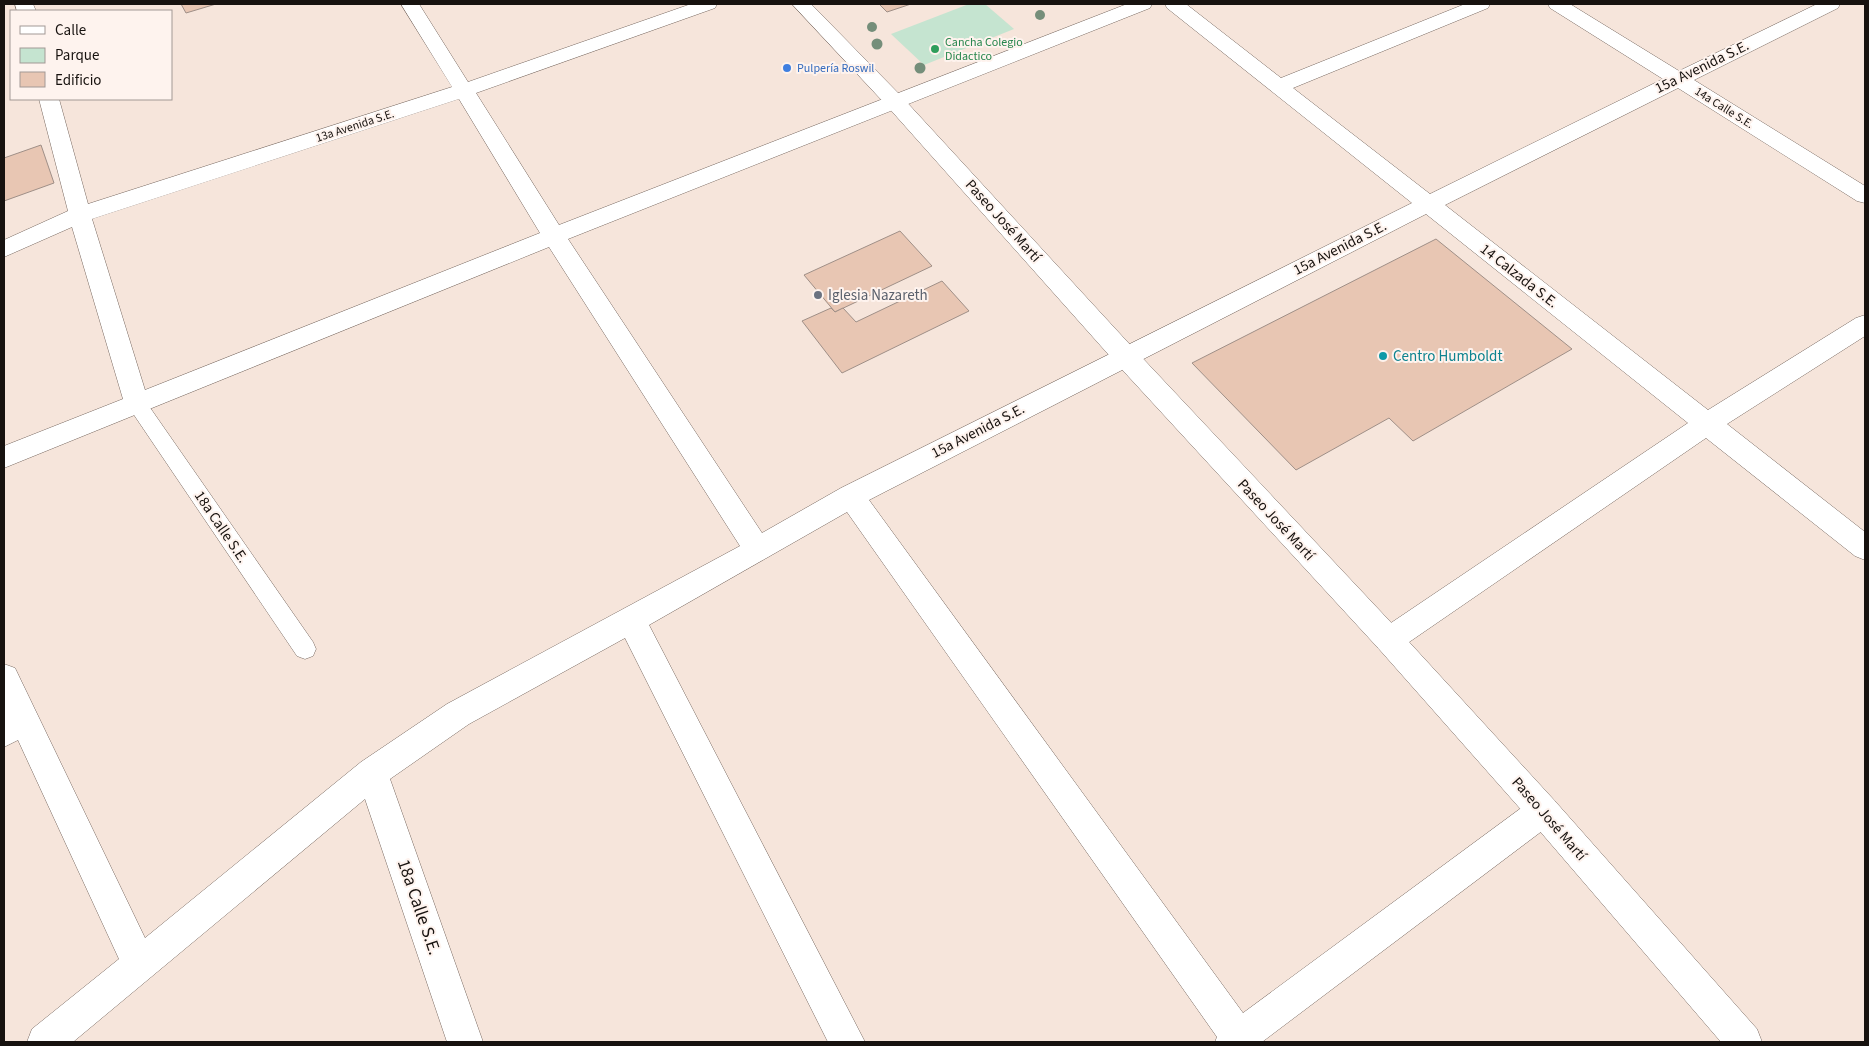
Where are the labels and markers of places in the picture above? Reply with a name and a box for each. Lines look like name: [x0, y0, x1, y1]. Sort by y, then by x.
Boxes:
place label: Cancha Colegio Didactico: [945, 34, 1023, 65]
marker: Cancha Colegio Didactico: [929, 43, 941, 55]
place label: Pulpería Roswil: [797, 60, 874, 77]
marker: Pulpería Roswil: [781, 62, 793, 74]
place label: Iglesia Nazareth: [828, 285, 928, 306]
marker: Iglesia Nazareth: [812, 289, 824, 301]
place label: Centro Humboldt: [1393, 346, 1503, 367]
marker: Centro Humboldt: [1377, 350, 1389, 362]

